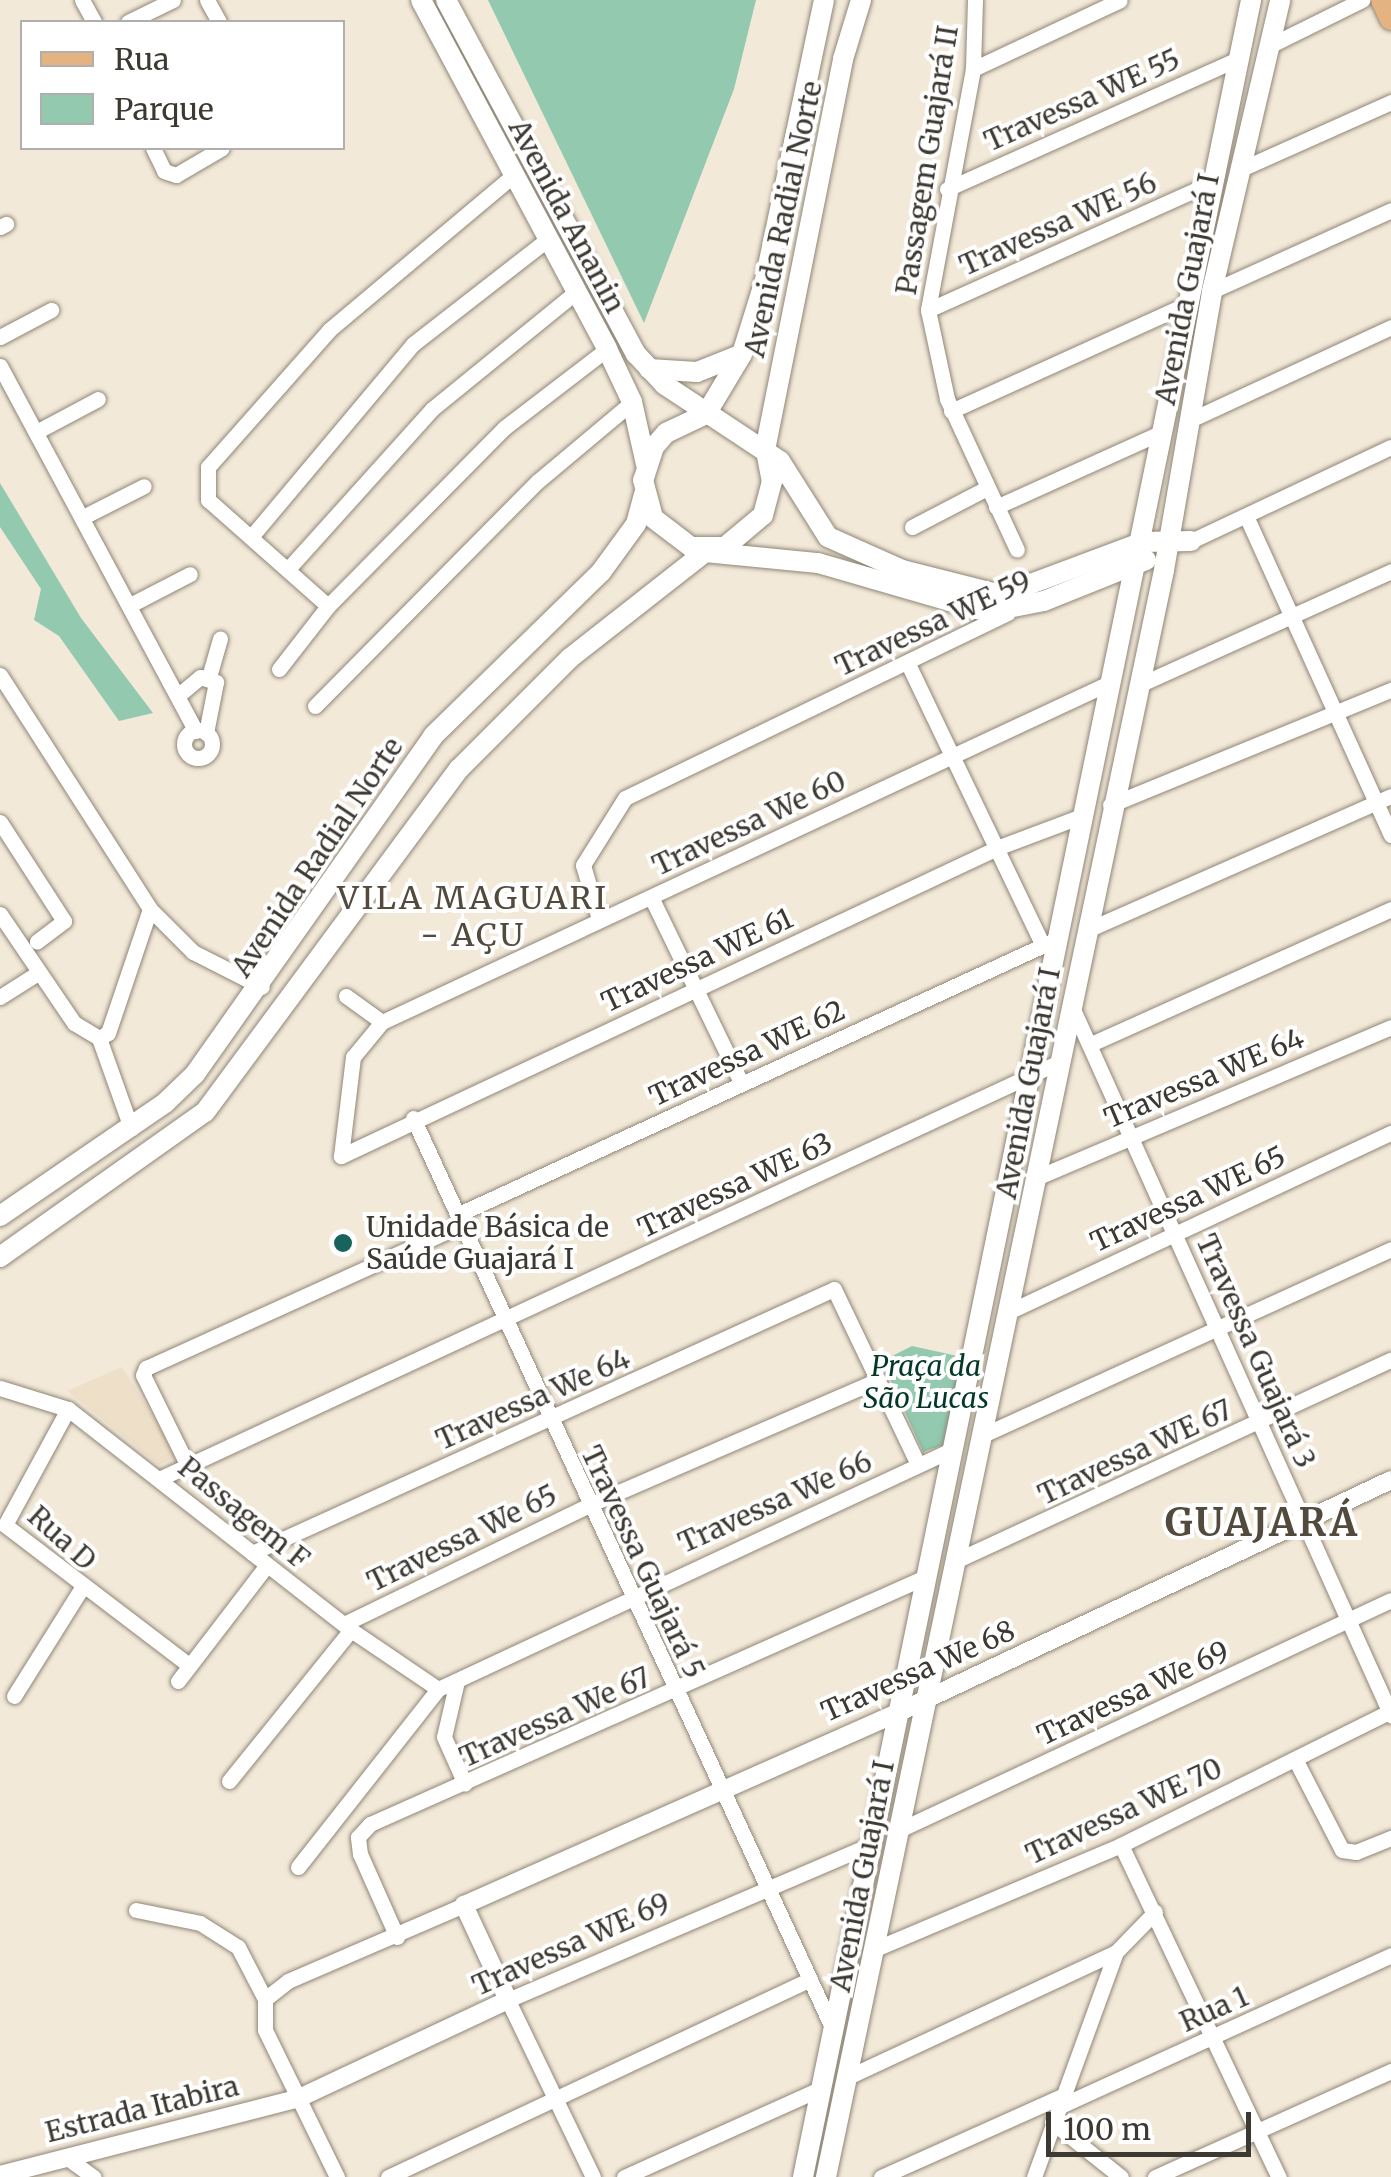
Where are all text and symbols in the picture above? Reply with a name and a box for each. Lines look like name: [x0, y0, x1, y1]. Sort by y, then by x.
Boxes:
legend: [20, 20, 345, 150]
street label: Passagem Guajará II: [889, 23, 965, 297]
text: Rua: [114, 40, 169, 78]
street label: Travessa WE 55: [979, 42, 1185, 158]
street label: Avenida Radial Norte: [737, 78, 829, 360]
text: Parque: [114, 90, 214, 128]
street label: Avenida Ananin: [502, 114, 632, 318]
street label: Travessa WE 56: [954, 166, 1162, 282]
street label: Avenida Guajará I: [1148, 171, 1226, 407]
street label: Travessa WE 59: [830, 563, 1036, 683]
street label: Avenida Radial Norte: [224, 731, 410, 983]
street label: Travessa We 60: [647, 764, 851, 882]
district label: VILA MAGUARI - AÇU: [337, 880, 609, 955]
street label: Travessa WE 61: [596, 901, 798, 1019]
street label: Avenida Guajará I: [989, 965, 1067, 1201]
street label: Travessa WE 62: [644, 993, 850, 1113]
street label: Travessa WE 64: [1099, 1021, 1309, 1135]
street label: Travessa WE 63: [633, 1125, 837, 1245]
street label: Travessa WE 65: [1085, 1139, 1291, 1259]
place label: Unidade Básica de Saúde Guajará I: [366, 1210, 609, 1276]
street label: Travessa Guajará 3: [1189, 1229, 1323, 1473]
marker: Unidade Básica de Saúde Guajará I: [330, 1230, 356, 1256]
street label: Travessa We 64: [431, 1341, 635, 1457]
park label: Praça da São Lucas: [863, 1349, 989, 1415]
street label: Travessa WE 67: [1033, 1392, 1237, 1512]
street label: Travessa Guajará 5: [574, 1440, 712, 1684]
street label: Travessa We 66: [673, 1444, 877, 1560]
street label: Passagem F: [172, 1450, 316, 1576]
street label: Travessa We 65: [362, 1478, 562, 1598]
street label: Rua D: [21, 1499, 103, 1577]
district label: GUAJARÁ: [1165, 1500, 1359, 1546]
street label: Travessa We 68: [816, 1613, 1020, 1729]
street label: Travessa We 69: [1032, 1634, 1234, 1752]
street label: Travessa We 67: [454, 1660, 656, 1774]
street label: Travessa WE 70: [1021, 1751, 1227, 1871]
street label: Avenida Guajará I: [823, 1758, 901, 1994]
street label: Travessa WE 69: [467, 1885, 675, 2003]
street label: Rua 1: [1175, 1979, 1253, 2039]
street label: Estrada Itabira: [42, 2069, 242, 2149]
scale bar: [1051, 2092, 1256, 2154]
text: 100 m: [1063, 2110, 1151, 2148]

